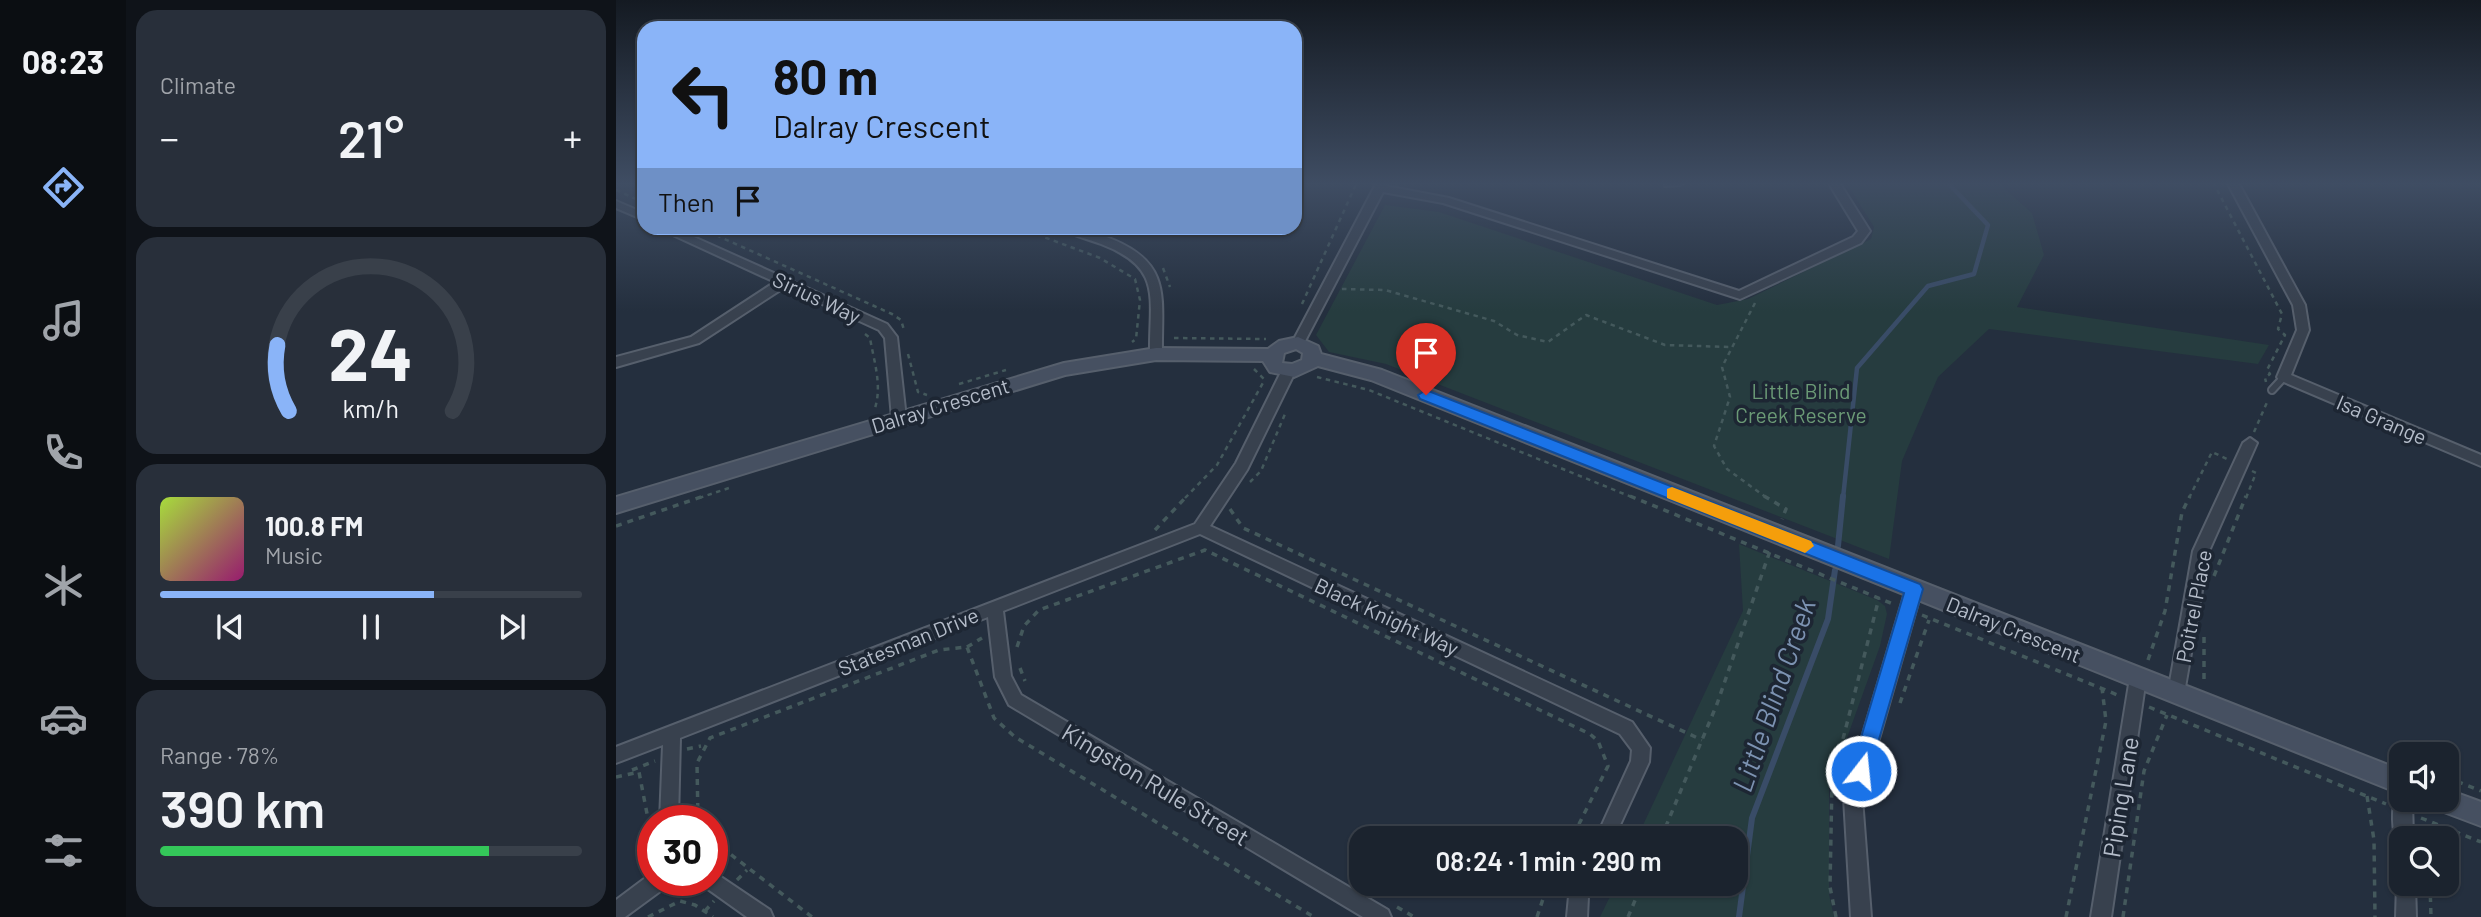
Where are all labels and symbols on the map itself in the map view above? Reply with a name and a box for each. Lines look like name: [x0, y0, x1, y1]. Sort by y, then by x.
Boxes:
street label: Sirius Way: [769, 266, 865, 328]
pin: [1396, 323, 1456, 395]
street label: Dalray Crescent: [868, 372, 1012, 438]
park label: Little Blind Creek Reserve: [1735, 378, 1867, 427]
street label: Isa Grange: [2333, 389, 2431, 449]
street label: Poitrel Place: [2170, 548, 2216, 664]
street label: Black Knight Way: [1311, 572, 1463, 660]
street label: Dalray Crescent: [1943, 591, 2085, 667]
water label: Little Blind Creek: [1724, 594, 1822, 796]
street label: Statesman Drive: [834, 601, 982, 681]
street label: Kingston Rule Street: [1057, 717, 1255, 851]
position arrow: [1824, 734, 1898, 808]
street label: Piping Lane: [2096, 735, 2144, 859]
speed limit sign: 30: [637, 805, 728, 896]

